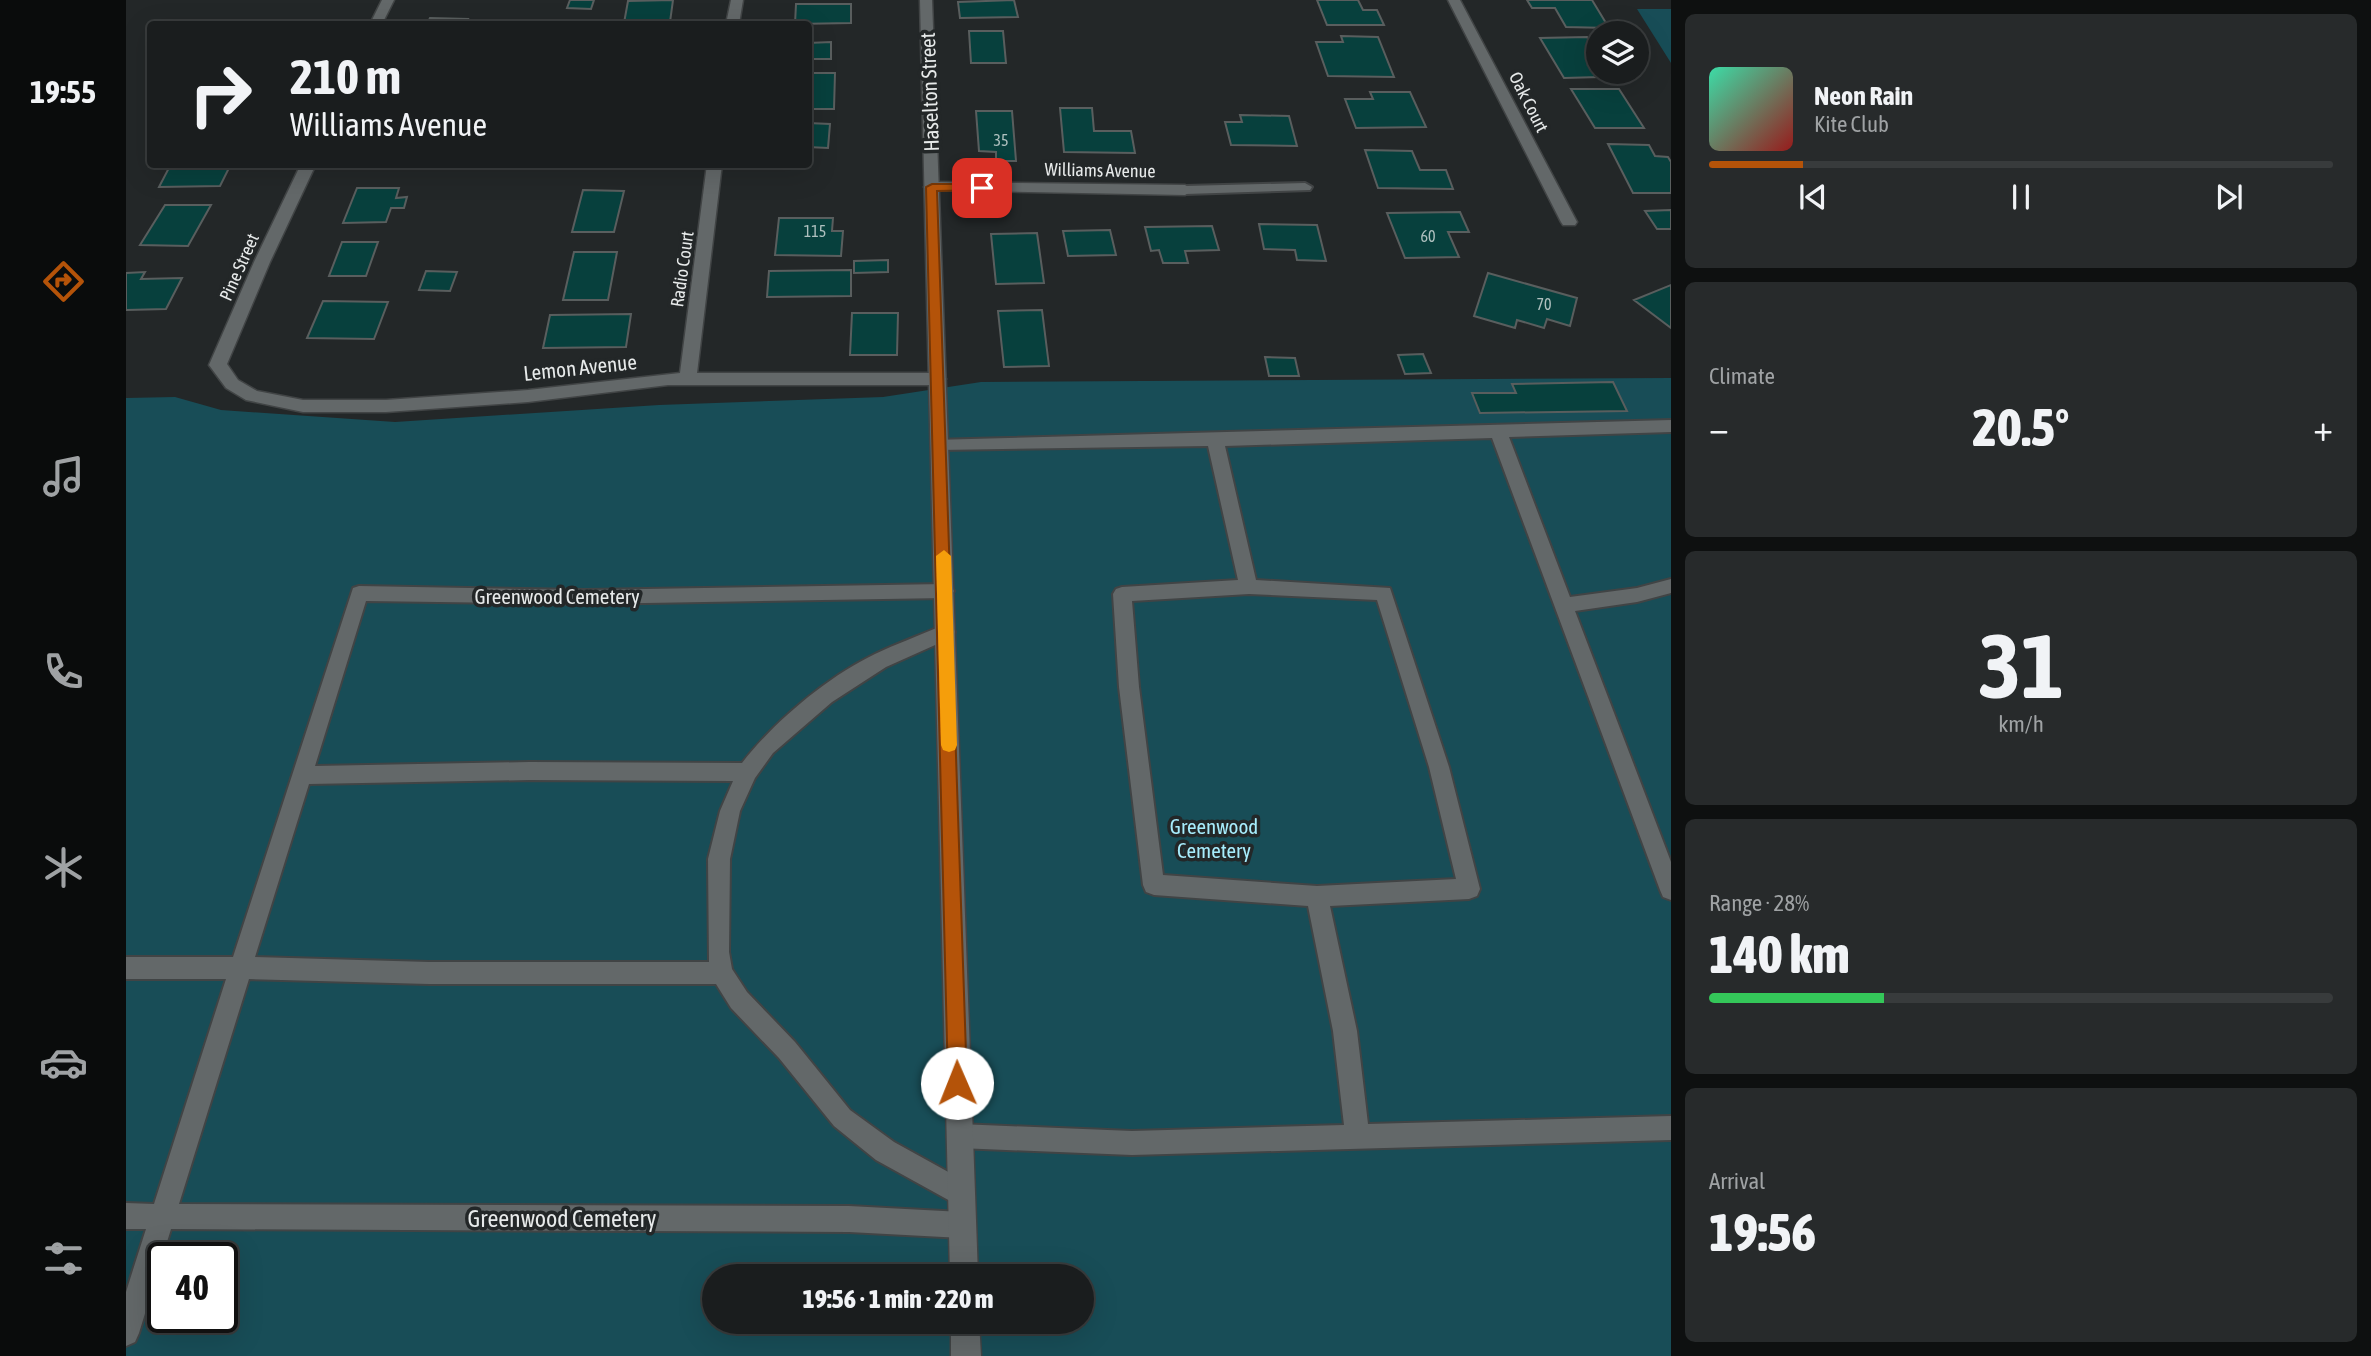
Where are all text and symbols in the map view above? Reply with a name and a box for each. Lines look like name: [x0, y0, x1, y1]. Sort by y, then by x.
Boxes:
map controls: [1586, 21, 1649, 84]
button: layers: [1586, 21, 1649, 84]
street label: Haselton Street: [915, 32, 943, 152]
text: 210 m: [290, 48, 401, 104]
icon: right: [175, 49, 266, 140]
street label: Oak Court: [1505, 68, 1553, 136]
text: 19:55: [30, 73, 96, 110]
text: Neon Rain: [1814, 81, 1913, 111]
text: Williams Avenue: [290, 106, 487, 143]
text: Kite Club: [1814, 111, 1889, 137]
house number: 35: [993, 131, 1009, 149]
pin: [952, 158, 1012, 218]
street label: Williams Avenue: [1044, 159, 1156, 181]
icon: arrive: [963, 169, 1001, 207]
icon: previous: [1794, 178, 1832, 216]
icon: pause: [2002, 178, 2040, 216]
icon: next: [2210, 178, 2248, 216]
house number: 115: [804, 222, 826, 240]
house number: 60: [1420, 227, 1436, 245]
street label: Pine Street: [215, 230, 263, 304]
street label: Radio Court: [666, 230, 698, 308]
icon: directions: [39, 257, 88, 306]
house number: 70: [1536, 295, 1552, 313]
street label: Lemon Avenue: [522, 349, 638, 385]
text: Climate: [1709, 363, 1775, 389]
text: 20.5°: [1973, 397, 2069, 457]
text: −: [1709, 406, 1729, 449]
text: +: [2313, 406, 2333, 449]
icon: music: [39, 452, 88, 501]
street label: Greenwood Cemetery: [474, 584, 640, 608]
text: 31: [1978, 613, 2064, 717]
icon: phone: [39, 647, 88, 696]
text: km/h: [1998, 711, 2044, 737]
park label: Greenwood Cemetery: [1170, 814, 1258, 862]
icon: climate: [39, 843, 88, 892]
text: Range · 28%: [1709, 890, 1809, 916]
text: 140 km: [1709, 924, 1850, 984]
icon: car: [39, 1038, 88, 1087]
position arrow: [920, 1046, 994, 1120]
text: Arrival: [1709, 1168, 1765, 1194]
text: 19:56: [1709, 1202, 1816, 1262]
street label: Greenwood Cemetery: [468, 1205, 657, 1232]
icon: filters: [39, 1234, 88, 1283]
speed limit sign: 40: [147, 1242, 238, 1333]
text: 19:56 · 1 min · 220 m: [803, 1284, 993, 1314]

